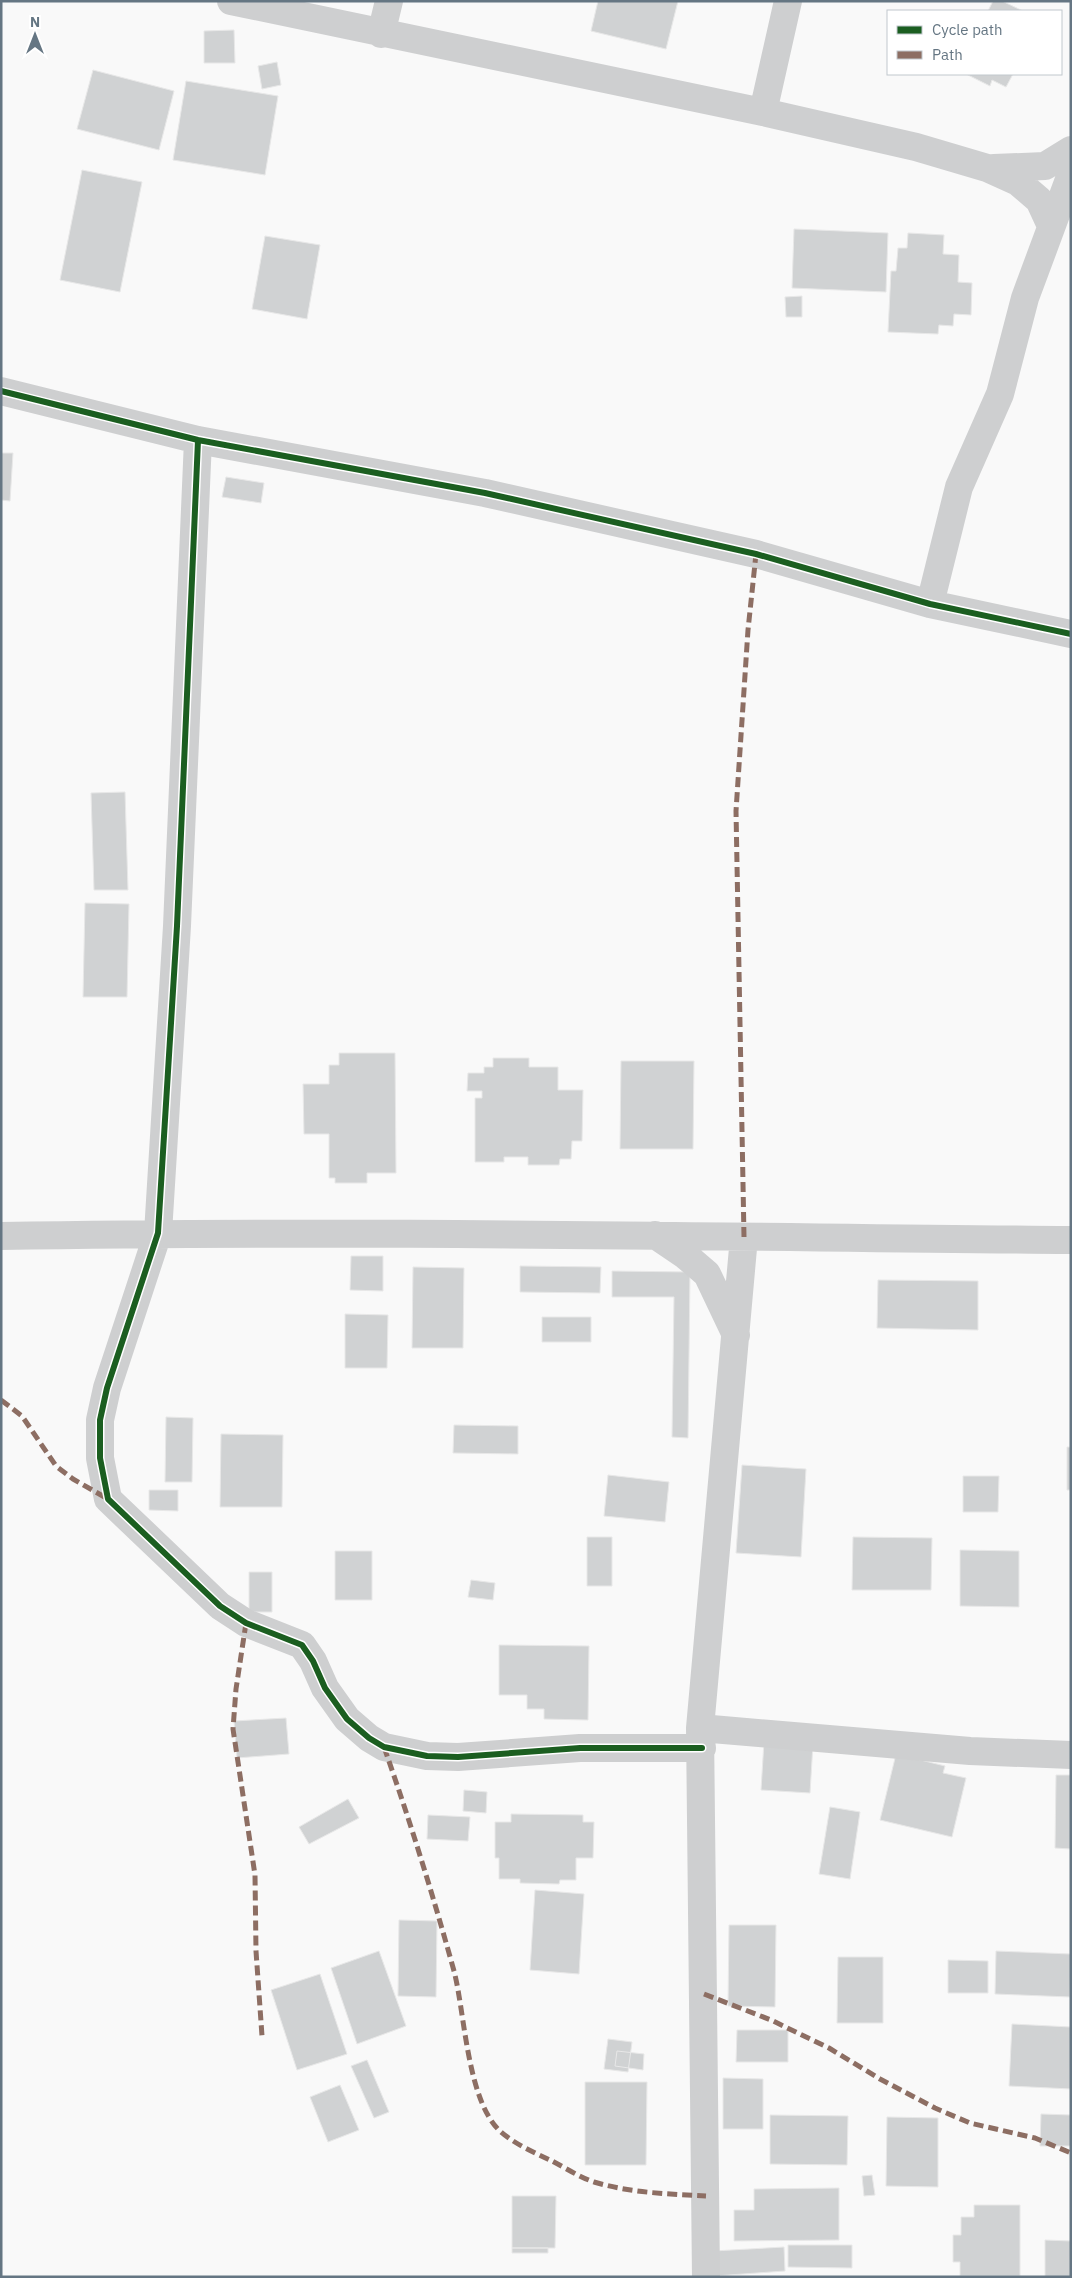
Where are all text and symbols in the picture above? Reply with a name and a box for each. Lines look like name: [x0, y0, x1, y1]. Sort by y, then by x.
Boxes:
north arrow: [10, 10, 60, 60]
legend: [887, 10, 1062, 75]
text: N: [30, 13, 40, 31]
text: Cycle path: [932, 20, 1003, 39]
text: Path: [932, 45, 963, 64]

